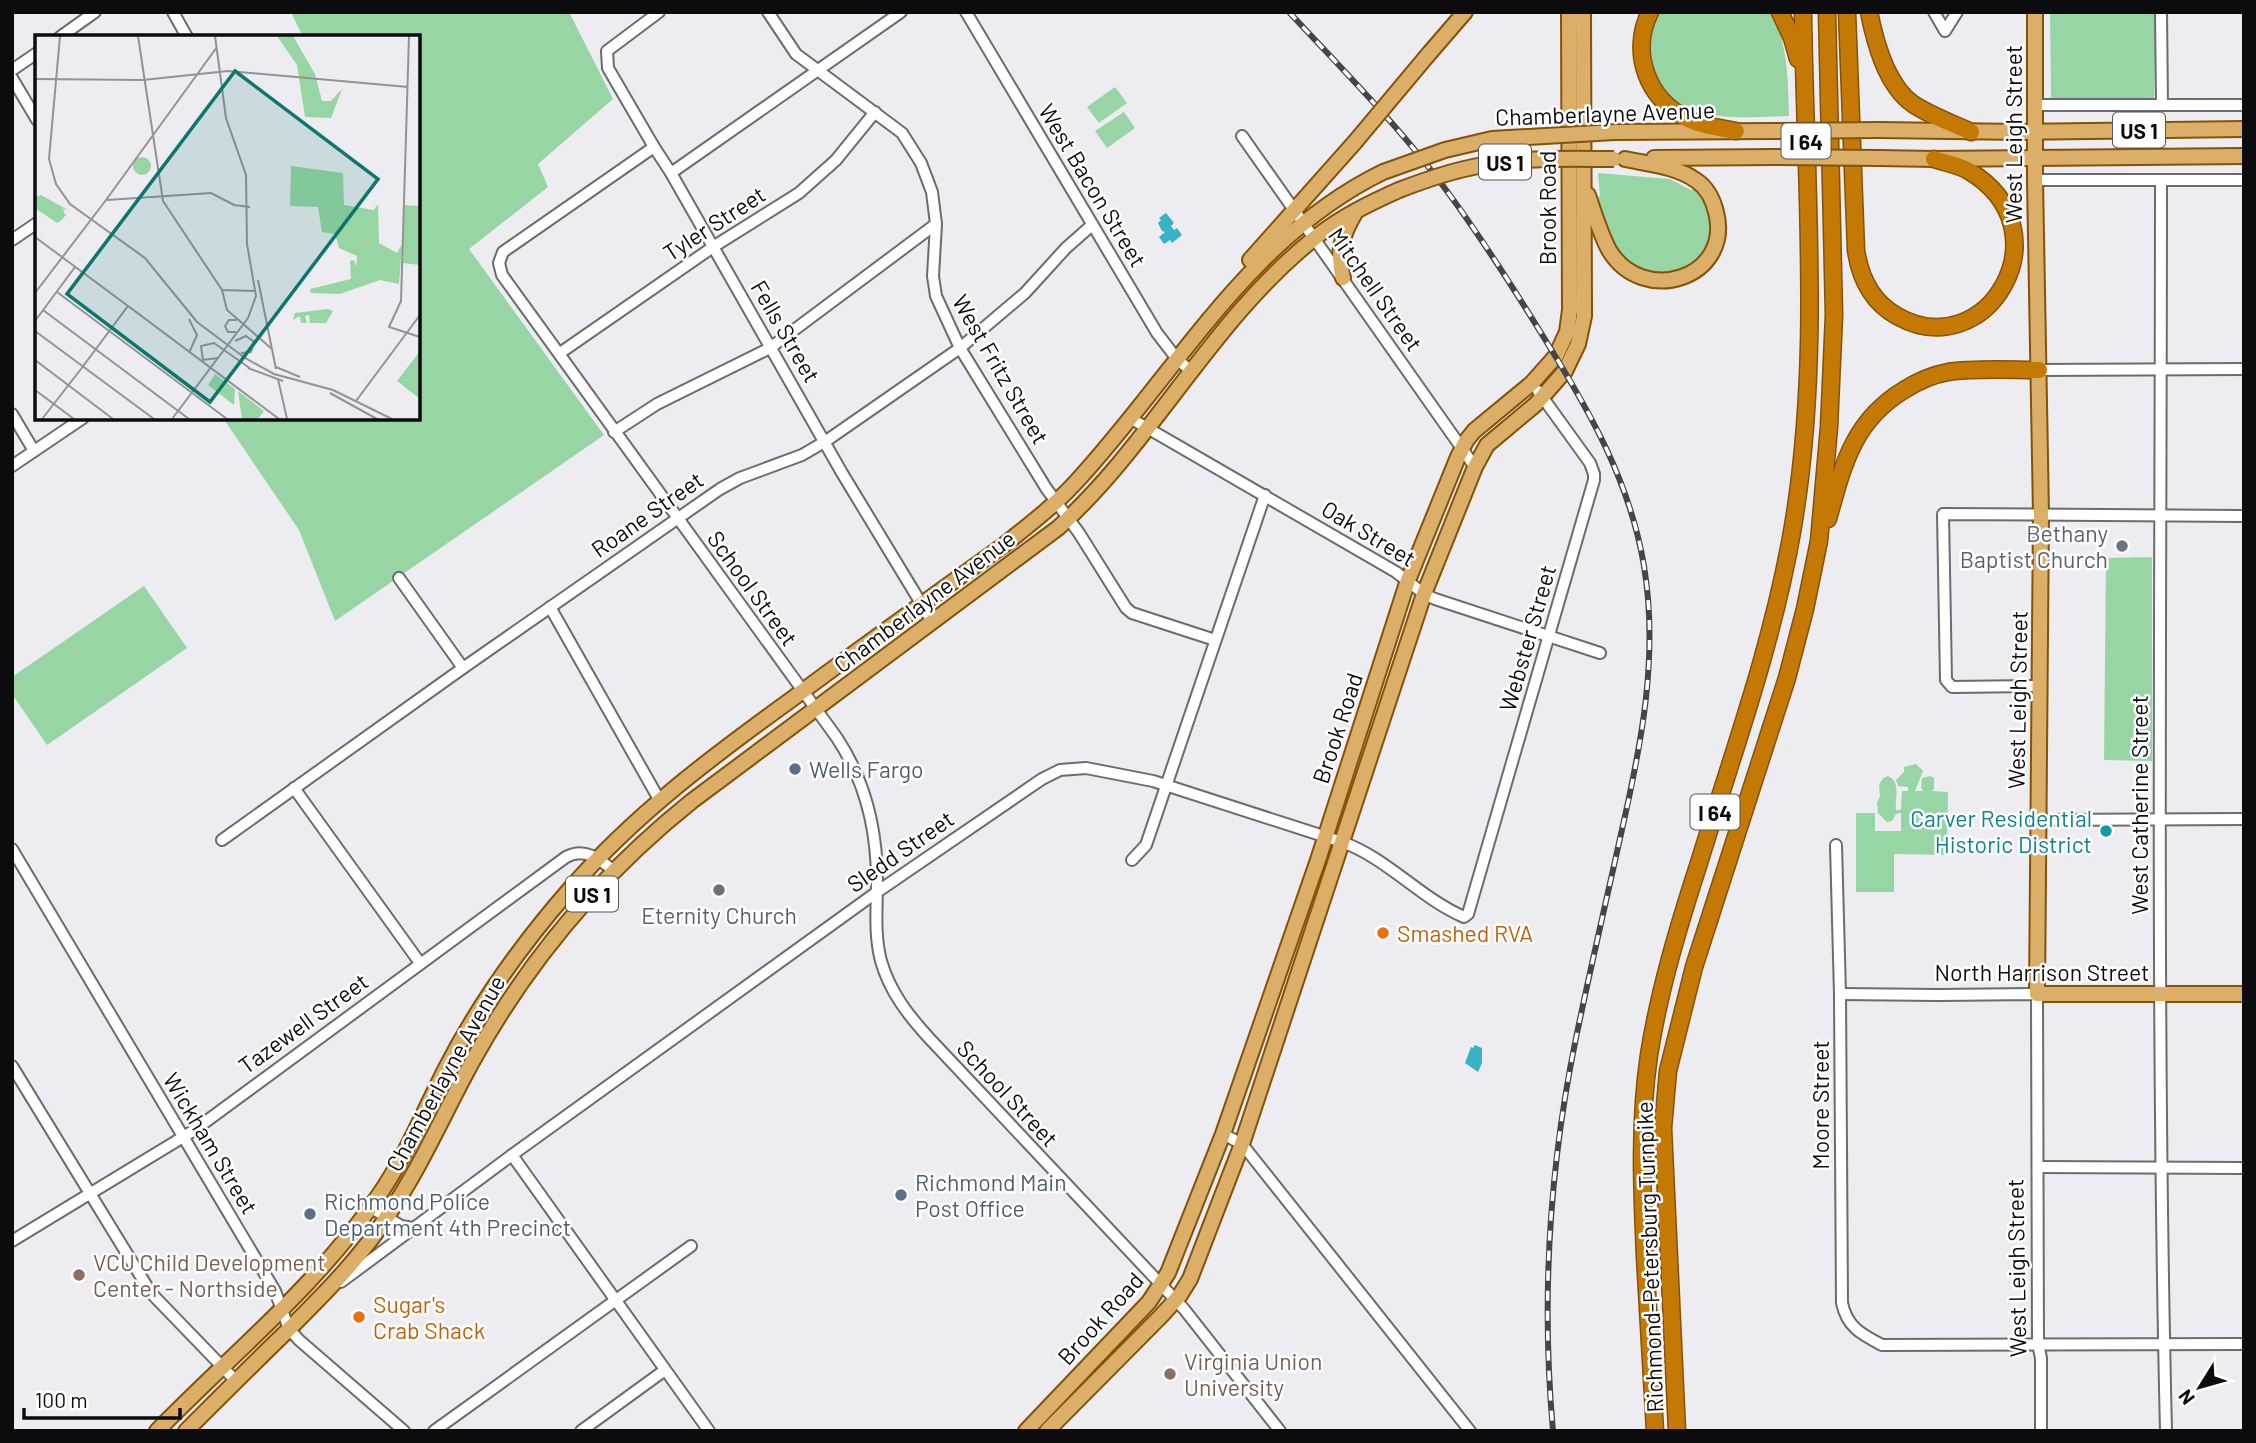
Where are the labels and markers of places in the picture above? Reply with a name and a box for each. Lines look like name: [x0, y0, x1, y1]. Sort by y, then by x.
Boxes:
place label: Bethany Baptist Church: [1960, 519, 2108, 573]
marker: Bethany Baptist Church: [2114, 538, 2130, 554]
place label: Wells Fargo: [809, 755, 924, 783]
marker: Wells Fargo: [787, 761, 803, 777]
place label: Carver Residential Historic District: [1910, 804, 2092, 858]
marker: Carver Residential Historic District: [2098, 823, 2114, 839]
marker: Eternity Church: [711, 882, 727, 898]
place label: Eternity Church: [641, 901, 797, 929]
place label: Smashed RVA: [1397, 919, 1533, 947]
marker: Smashed RVA: [1375, 925, 1391, 941]
place label: Richmond Main Post Office: [915, 1168, 1067, 1222]
place label: Richmond Police Department 4th Precinct: [324, 1187, 571, 1241]
marker: Richmond Main Post Office: [893, 1187, 909, 1203]
marker: Richmond Police Department 4th Precinct: [302, 1206, 318, 1222]
place label: VCU Child Development Center - Northside: [93, 1248, 326, 1302]
marker: VCU Child Development Center - Northside: [71, 1267, 87, 1283]
place label: Sugar's Crab Shack: [373, 1290, 485, 1344]
marker: Sugar's Crab Shack: [351, 1309, 367, 1325]
place label: Virginia Union University: [1184, 1347, 1322, 1401]
marker: Virginia Union University: [1162, 1366, 1178, 1382]

